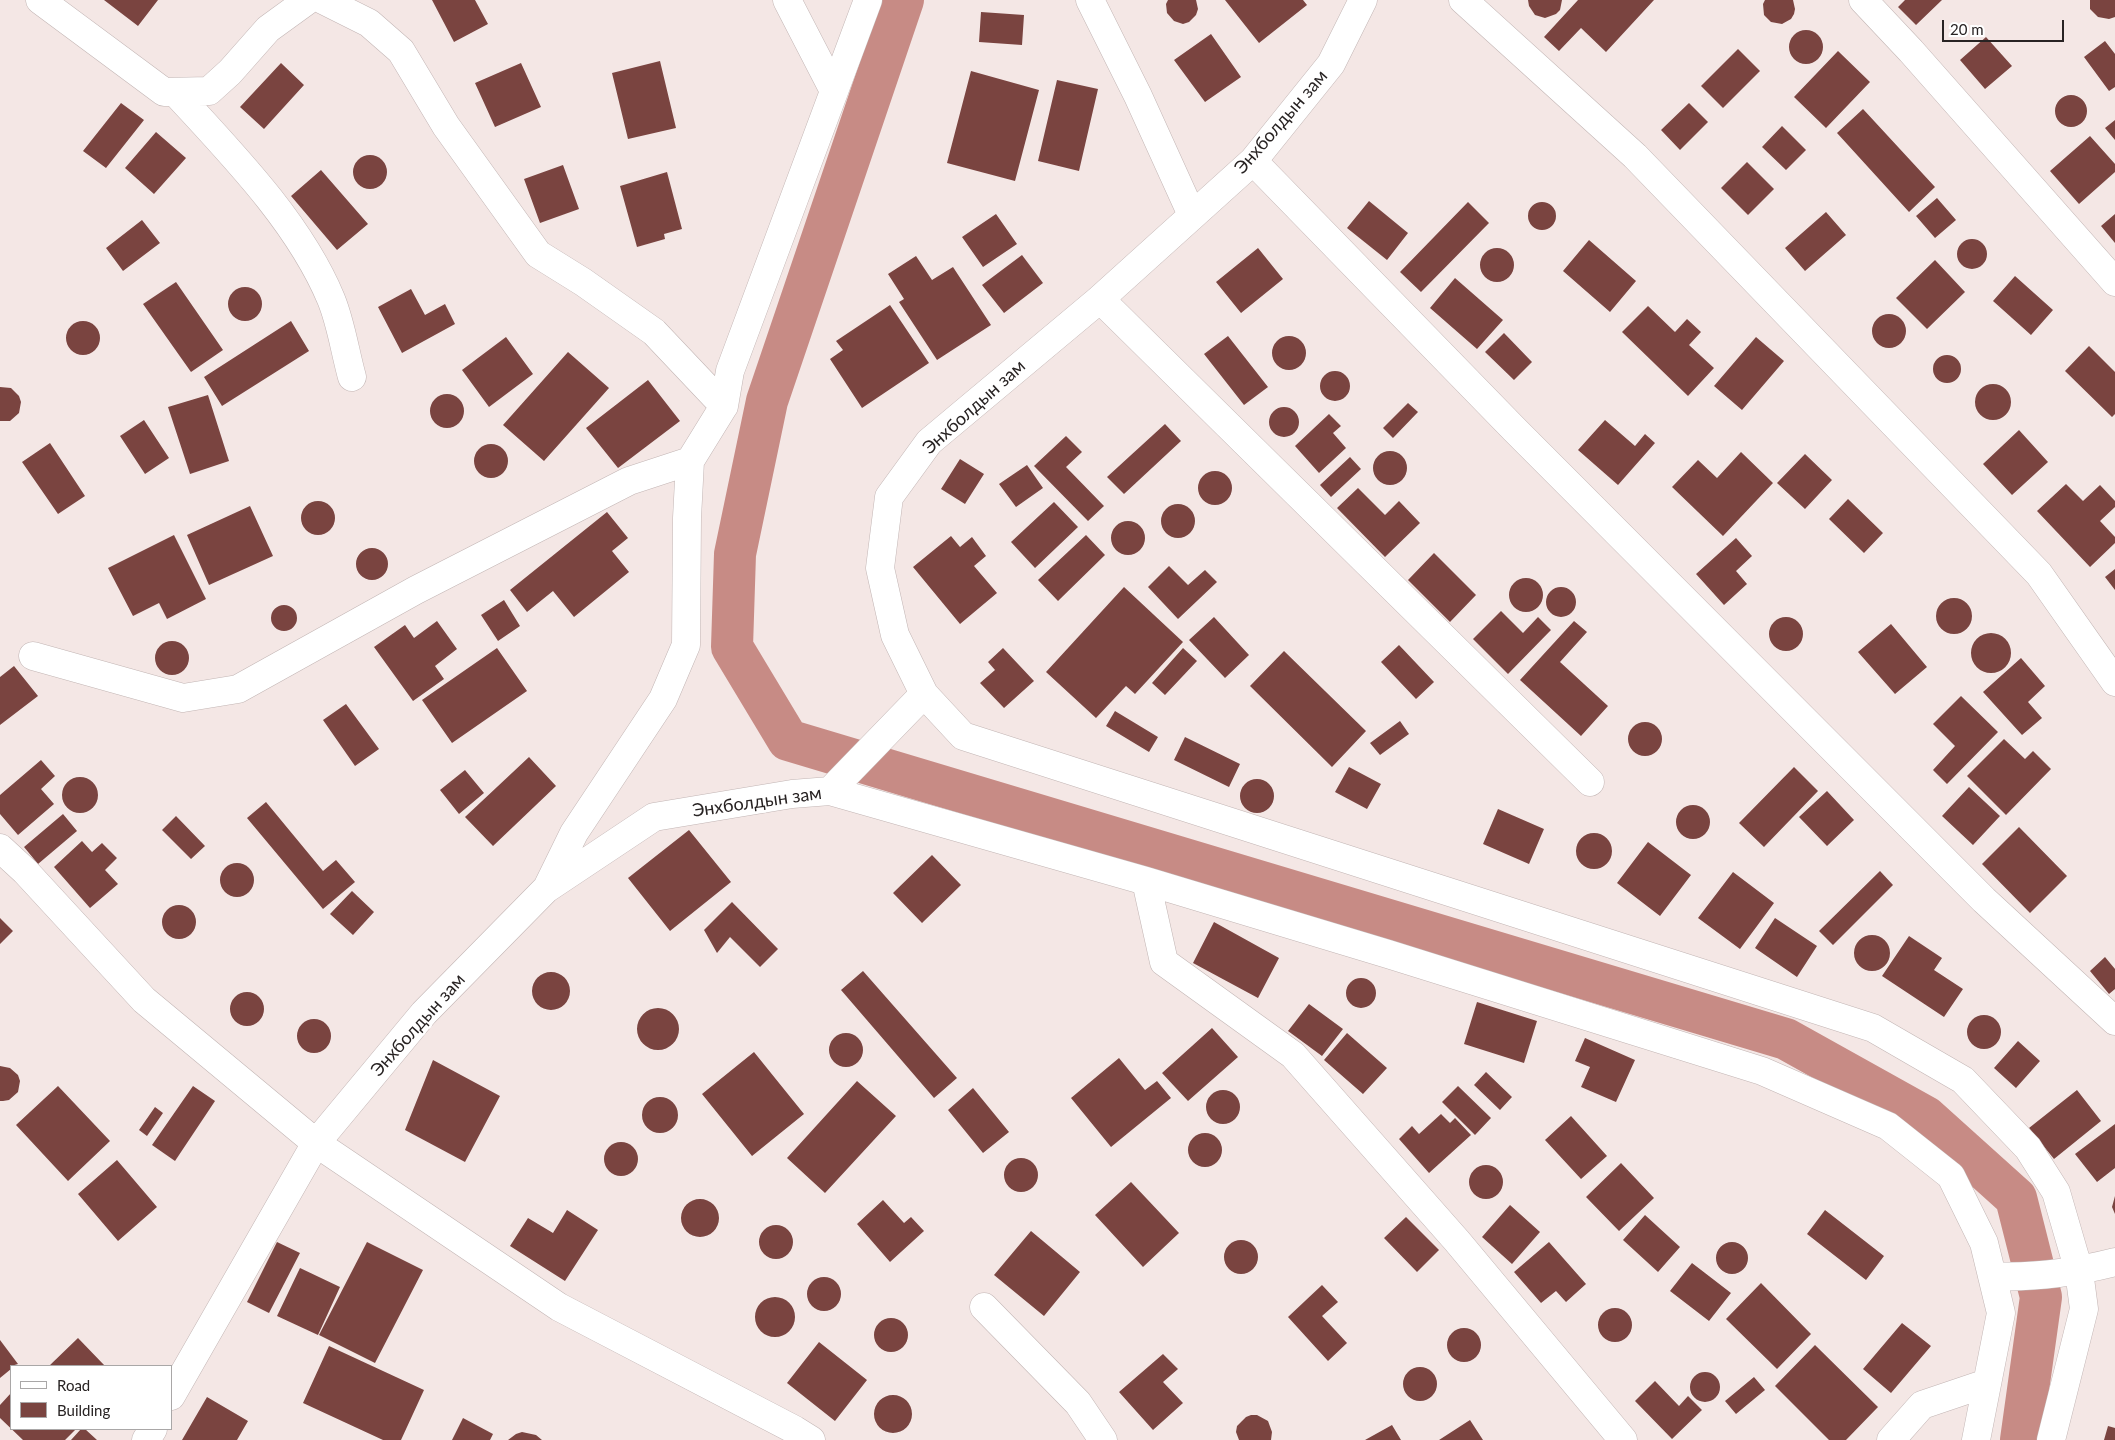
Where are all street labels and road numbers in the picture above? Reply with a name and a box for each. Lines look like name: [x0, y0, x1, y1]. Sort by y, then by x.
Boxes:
street label: Энхболдын зам: [1230, 66, 1332, 178]
street label: Энхболдын зам: [918, 355, 1030, 459]
street label: Энхболдын зам: [691, 782, 823, 822]
street label: Энхболдын зам: [366, 969, 470, 1081]

